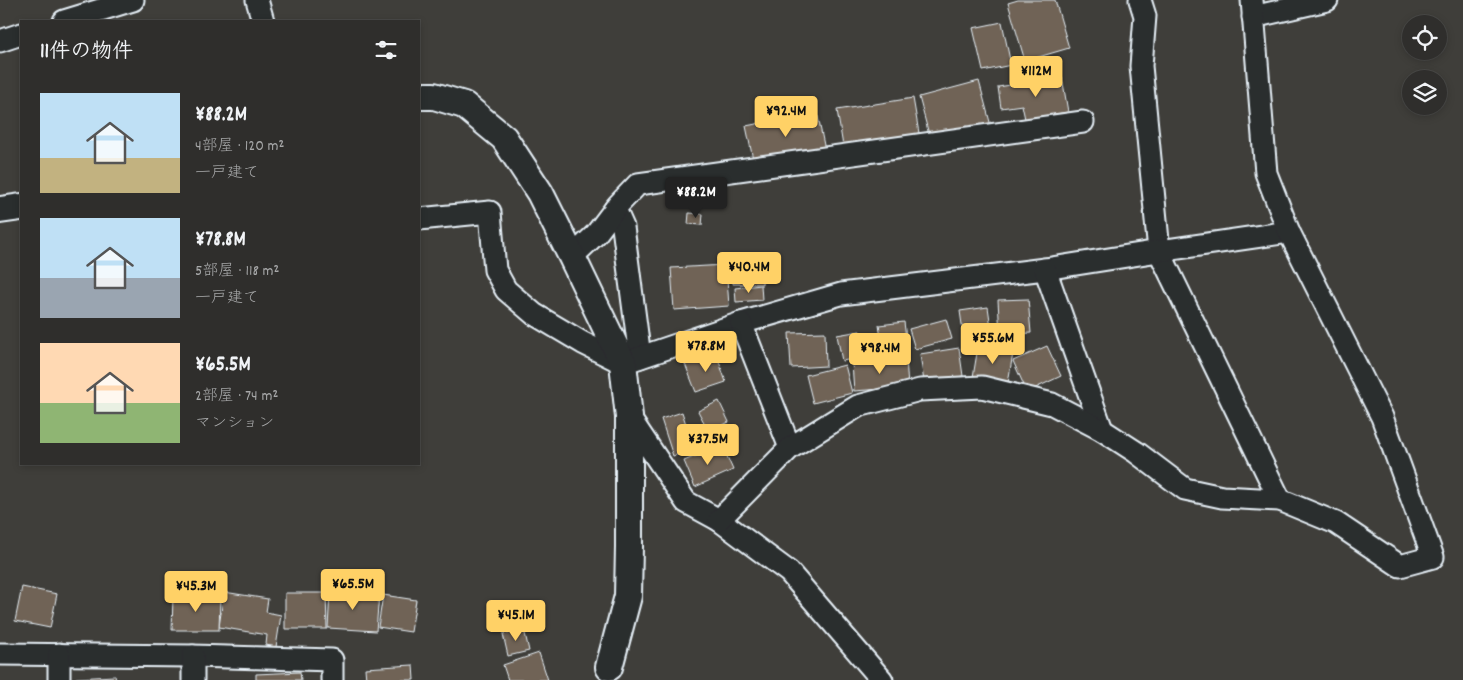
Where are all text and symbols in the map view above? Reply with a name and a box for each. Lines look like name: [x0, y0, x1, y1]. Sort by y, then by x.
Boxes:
map controls: [1402, 15, 1447, 115]
button: locate: [1402, 15, 1447, 60]
icon: filters: [372, 36, 400, 64]
text: 11件の物件: [40, 38, 133, 68]
pin: ¥112M: [1001, 56, 1071, 98]
text: ¥112M: [1020, 60, 1052, 83]
button: layers: [1402, 70, 1447, 115]
pin: ¥92.4M: [745, 96, 827, 138]
text: ¥92.4M: [766, 100, 806, 123]
text: ¥88.2M: [195, 101, 247, 131]
icon: home: [80, 113, 140, 173]
text: 4部屋 · 120 m²: [195, 135, 284, 158]
text: 一戸建て: [195, 162, 259, 185]
pin: ¥88.2M: [655, 176, 737, 219]
text: ¥88.2M: [676, 181, 716, 204]
text: ¥78.8M: [195, 226, 246, 256]
icon: home: [80, 238, 140, 298]
pin: ¥40.4M: [708, 252, 790, 294]
text: ¥40.4M: [728, 256, 770, 279]
text: 5部屋 · 118 m²: [195, 260, 279, 283]
text: 一戸建て: [195, 287, 259, 310]
pin: ¥55.6M: [952, 322, 1034, 365]
text: ¥55.6M: [972, 327, 1014, 350]
pin: ¥78.8M: [665, 330, 747, 373]
pin: ¥98.4M: [839, 332, 921, 375]
text: ¥78.8M: [687, 335, 725, 358]
text: ¥98.4M: [860, 337, 900, 360]
text: ¥65.5M: [195, 351, 251, 381]
icon: home: [80, 363, 140, 423]
text: 2部屋 · 74 m²: [195, 385, 278, 408]
text: マンション: [195, 412, 274, 435]
pin: ¥37.5M: [667, 424, 749, 466]
text: ¥37.5M: [688, 428, 728, 451]
pin: ¥65.5M: [312, 568, 394, 611]
pin: ¥45.3M: [155, 570, 237, 613]
text: ¥65.5M: [332, 573, 374, 596]
text: ¥45.3M: [176, 575, 216, 598]
pin: ¥45.1M: [475, 600, 557, 642]
text: ¥45.1M: [497, 604, 535, 627]

